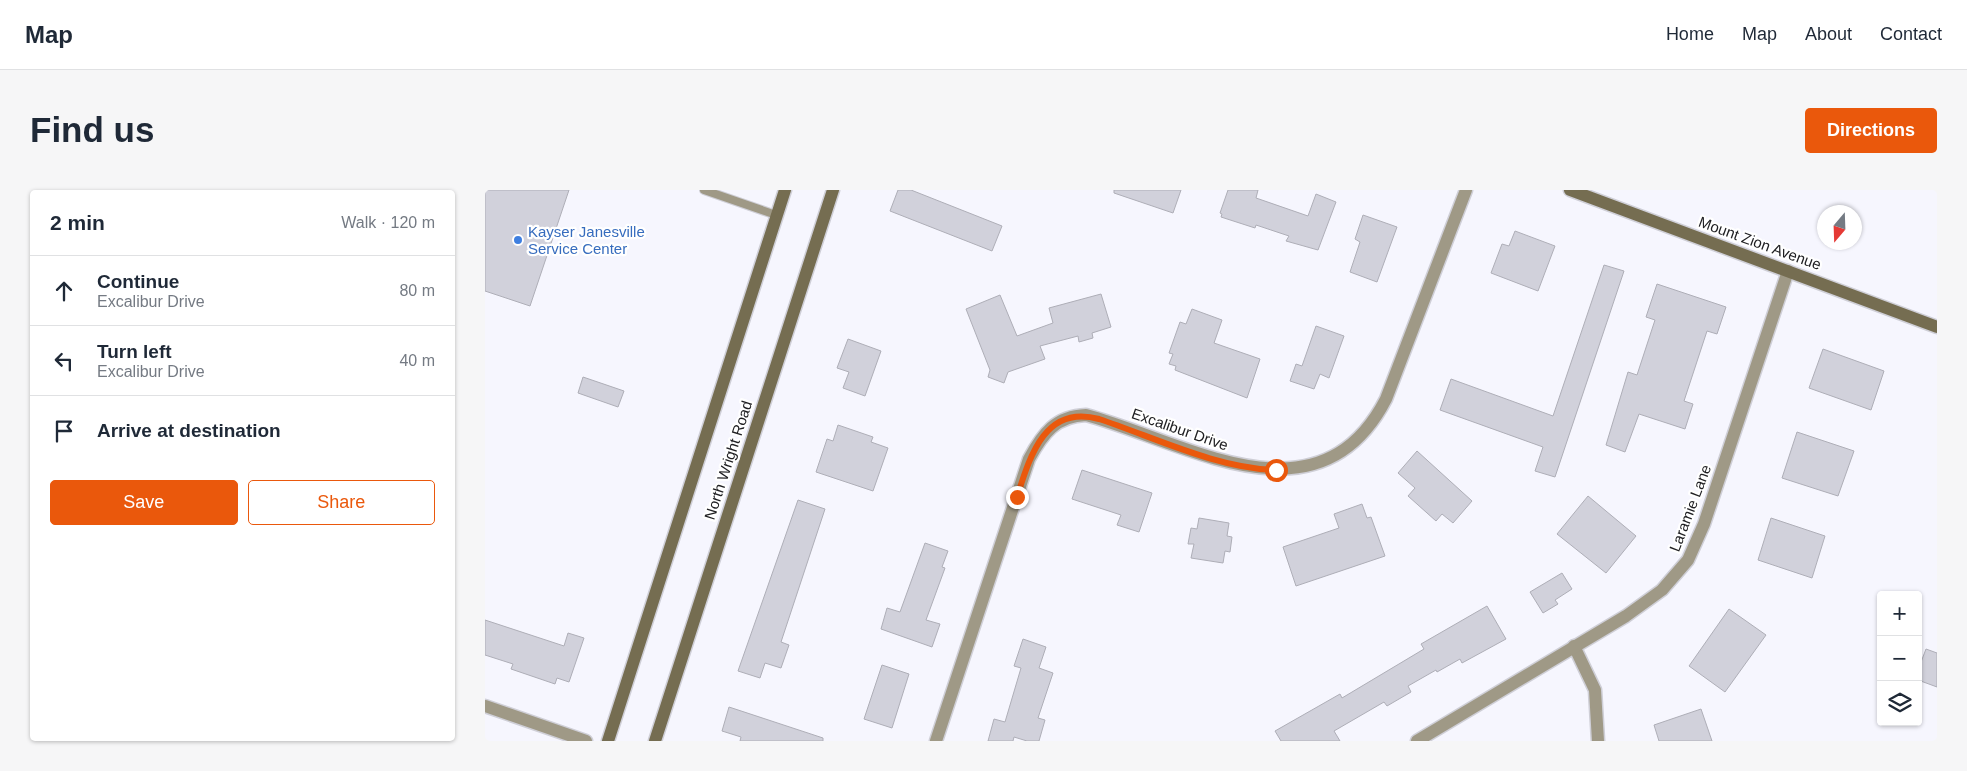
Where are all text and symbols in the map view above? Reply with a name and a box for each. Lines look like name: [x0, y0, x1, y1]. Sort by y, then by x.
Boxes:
text: Map: [25, 21, 73, 48]
text: Home: [1666, 24, 1714, 44]
text: Map: [1742, 24, 1777, 44]
text: About: [1805, 24, 1852, 44]
text: Contact: [1880, 24, 1942, 44]
button: Directions: [1805, 108, 1937, 153]
text: Find us: [30, 110, 154, 149]
north arrow: [1817, 205, 1862, 250]
text: 2 min: [50, 211, 105, 234]
street label: Mount Zion Avenue: [1696, 213, 1824, 273]
text: Walk · 120 m: [341, 214, 435, 231]
place label: Kayser Janesville Service Center: [528, 223, 645, 257]
marker: Kayser Janesville Service Center: [512, 234, 524, 246]
text: Continue: [97, 271, 179, 292]
icon: ahead: [50, 277, 78, 305]
text: 80 m: [399, 282, 435, 299]
text: Excalibur Drive: [97, 293, 205, 310]
text: Turn left: [97, 341, 172, 362]
icon: left: [50, 347, 78, 375]
text: 40 m: [399, 352, 435, 369]
text: Excalibur Drive: [97, 363, 205, 380]
street label: North Wright Road: [701, 398, 755, 522]
street label: Excalibur Drive: [1130, 405, 1230, 453]
icon: arrive: [50, 417, 78, 445]
text: Arrive at destination: [97, 420, 281, 441]
route start: [1265, 459, 1288, 482]
street label: Laramie Lane: [1666, 462, 1714, 554]
button: Save: [50, 480, 238, 525]
button: Share: [248, 480, 435, 525]
route end: [1006, 486, 1029, 509]
map controls: [1877, 591, 1922, 726]
button: +: [1877, 591, 1922, 636]
button: −: [1877, 636, 1922, 681]
button: layers: [1877, 681, 1922, 726]

